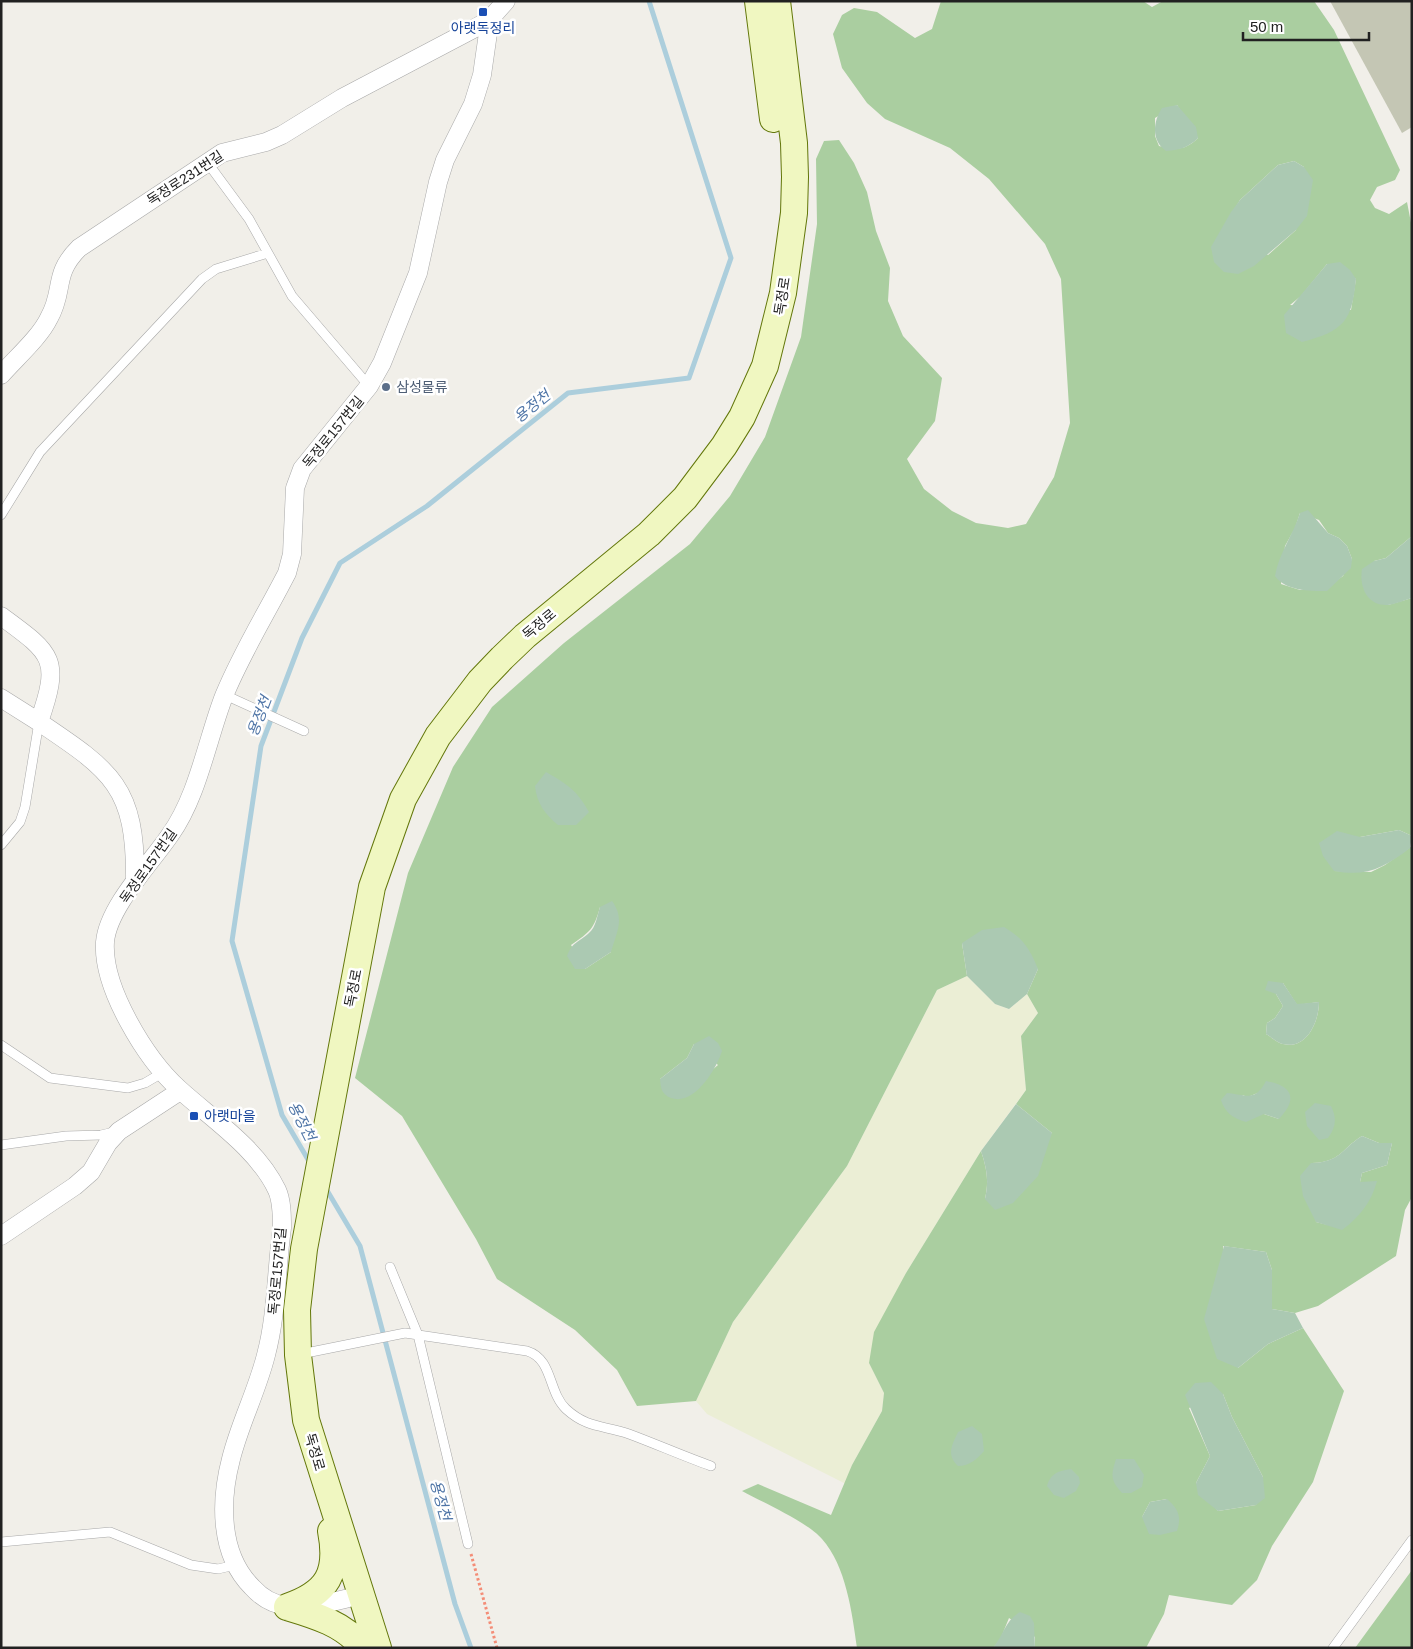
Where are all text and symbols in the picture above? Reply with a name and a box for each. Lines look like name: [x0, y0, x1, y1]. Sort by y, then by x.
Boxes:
marker: 아랫독정리: [477, 6, 489, 18]
scale bar: [1243, 10, 1369, 42]
text: 50 m: [1250, 18, 1283, 35]
place label: 아랫독정리: [451, 20, 515, 36]
street label: 독정로231번길: [144, 147, 226, 209]
street label: 독정로: [771, 276, 793, 316]
place label: 삼성물류: [396, 379, 448, 395]
marker: 삼성물류: [380, 381, 392, 393]
water label: 용정천: [511, 385, 555, 426]
street label: 독정로157번길: [299, 393, 367, 471]
street label: 독정로: [519, 605, 559, 643]
water label: 용정천: [244, 692, 275, 738]
street label: 독정로157번길: [116, 825, 180, 907]
street label: 독정로: [341, 967, 365, 1008]
water label: 용정천: [285, 1099, 320, 1145]
place label: 아랫마을: [204, 1108, 256, 1124]
marker: 아랫마을: [188, 1110, 200, 1122]
street label: 독정로157번길: [265, 1227, 289, 1315]
street label: 독정로: [302, 1431, 328, 1473]
water label: 용정천: [427, 1478, 455, 1524]

